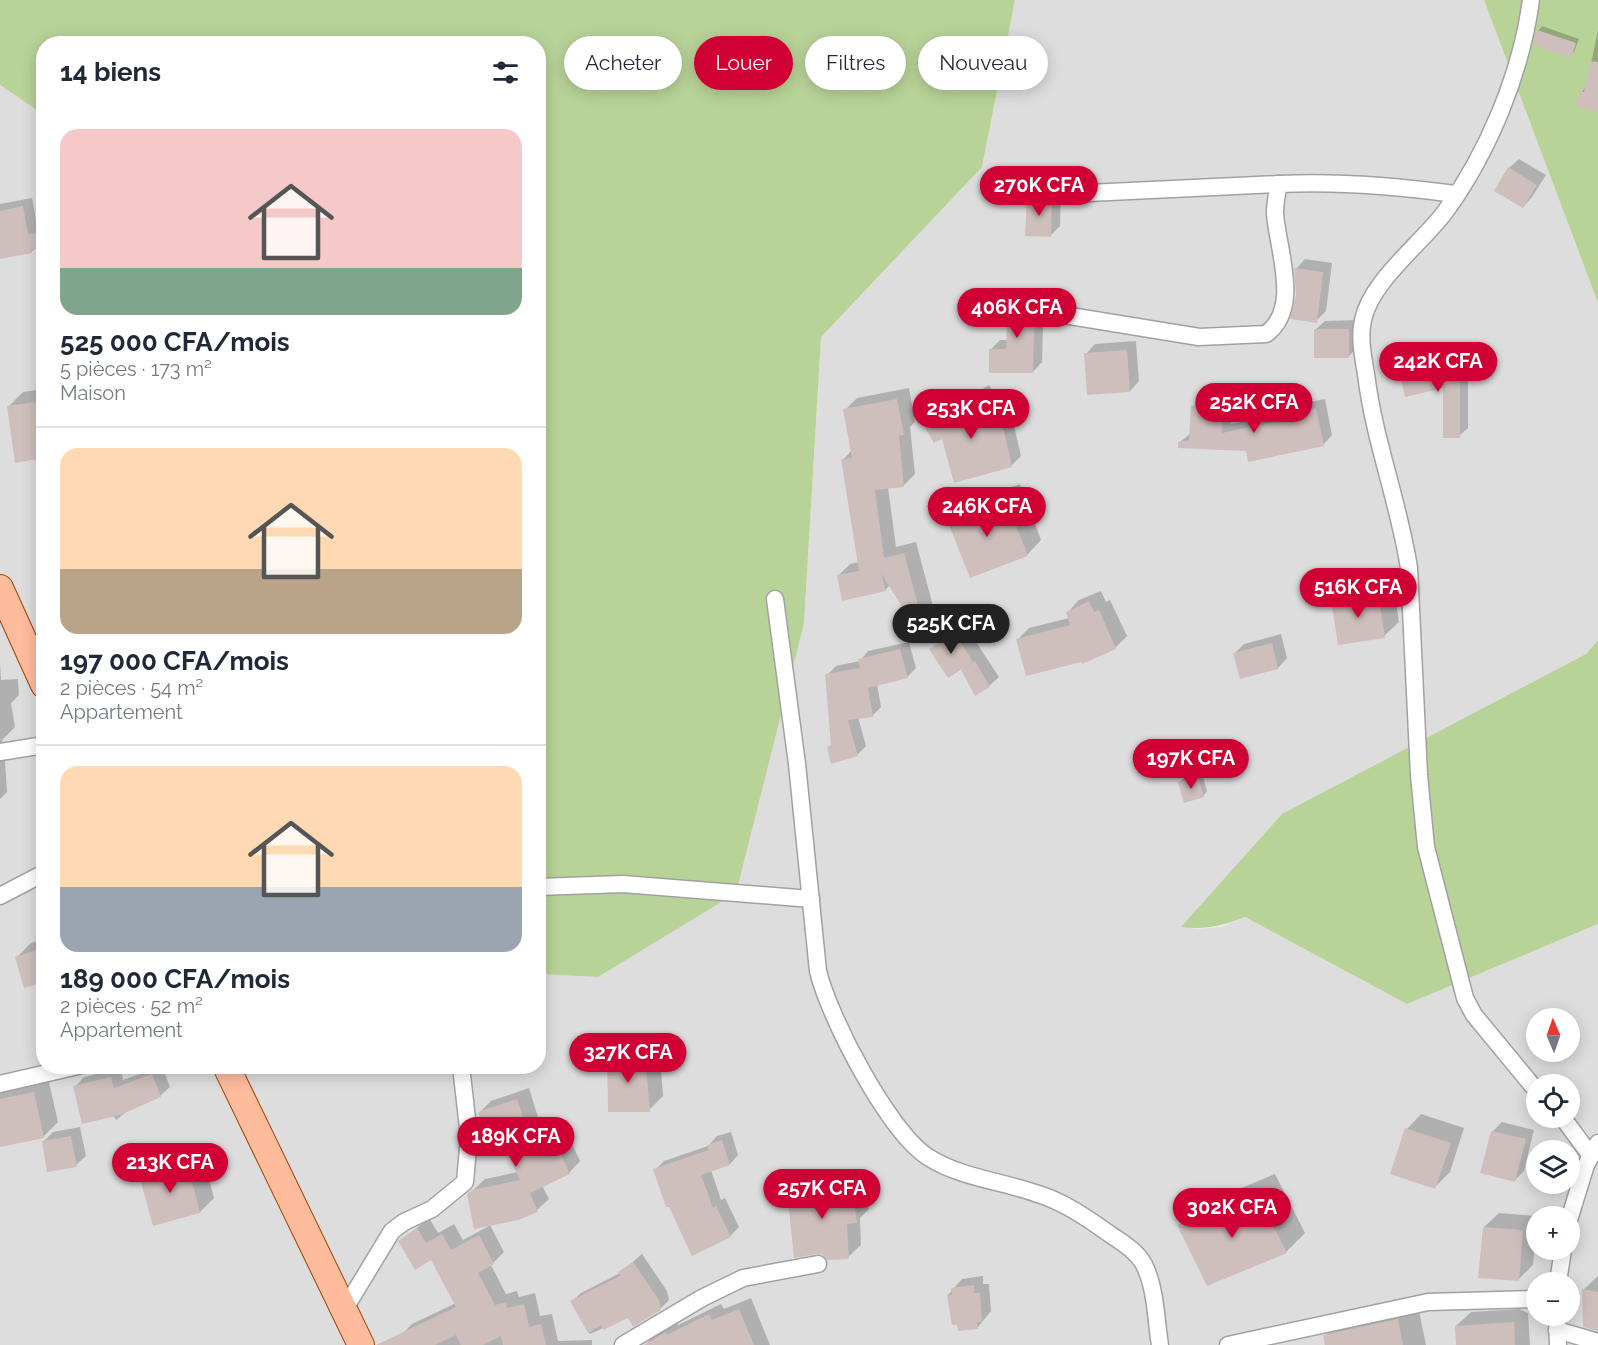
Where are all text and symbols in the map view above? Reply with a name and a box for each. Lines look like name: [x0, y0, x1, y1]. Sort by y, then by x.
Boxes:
chip: Acheter: [564, 36, 682, 90]
chip: Louer: [694, 36, 793, 90]
chip: Filtres: [805, 36, 906, 90]
chip: Nouveau: [918, 36, 1048, 90]
icon: filters: [489, 56, 522, 89]
text: 14 biens: [60, 57, 161, 87]
pin: 270K CFA: [977, 166, 1101, 217]
icon: home: [237, 168, 345, 276]
text: 270K CFA: [994, 173, 1084, 197]
pin: 406K CFA: [955, 288, 1079, 339]
text: 406K CFA: [971, 295, 1063, 319]
text: 525 000 CFA/mois: [60, 327, 290, 357]
pin: 242K CFA: [1376, 342, 1500, 393]
text: 242K CFA: [1393, 349, 1483, 373]
text: 5 pièces · 173 m²: [60, 357, 212, 381]
text: Maison: [60, 381, 126, 405]
pin: 252K CFA: [1192, 383, 1316, 434]
pin: 253K CFA: [909, 389, 1033, 440]
text: 252K CFA: [1209, 390, 1299, 414]
text: 253K CFA: [926, 396, 1016, 420]
icon: home: [237, 487, 345, 595]
pin: 246K CFA: [925, 487, 1049, 538]
text: 246K CFA: [942, 494, 1032, 518]
pin: 516K CFA: [1296, 568, 1420, 619]
text: 516K CFA: [1314, 575, 1402, 599]
pin: 525K CFA: [889, 604, 1013, 655]
text: 525K CFA: [906, 611, 996, 635]
text: 197 000 CFA/mois: [60, 646, 289, 676]
text: 2 pièces · 54 m²: [60, 676, 203, 700]
text: Appartement: [60, 700, 183, 724]
pin: 197K CFA: [1129, 739, 1253, 790]
text: 197K CFA: [1147, 746, 1235, 770]
icon: home: [237, 805, 345, 913]
text: 189 000 CFA/mois: [60, 964, 290, 994]
text: 2 pièces · 52 m²: [60, 994, 203, 1018]
north arrow: [1526, 1008, 1580, 1062]
map controls: [1526, 1008, 1580, 1326]
text: Appartement: [60, 1018, 183, 1042]
pin: 327K CFA: [566, 1033, 690, 1084]
text: 327K CFA: [583, 1040, 673, 1064]
button: locate: [1526, 1074, 1580, 1128]
pin: 189K CFA: [454, 1117, 578, 1168]
text: 189K CFA: [471, 1124, 561, 1148]
button: layers: [1526, 1140, 1580, 1194]
pin: 213K CFA: [108, 1143, 232, 1194]
text: 213K CFA: [126, 1150, 214, 1174]
pin: 257K CFA: [760, 1169, 884, 1220]
text: 257K CFA: [777, 1176, 867, 1200]
pin: 302K CFA: [1170, 1188, 1294, 1239]
text: 302K CFA: [1187, 1195, 1277, 1219]
button: +: [1526, 1206, 1580, 1260]
button: −: [1526, 1272, 1580, 1326]

